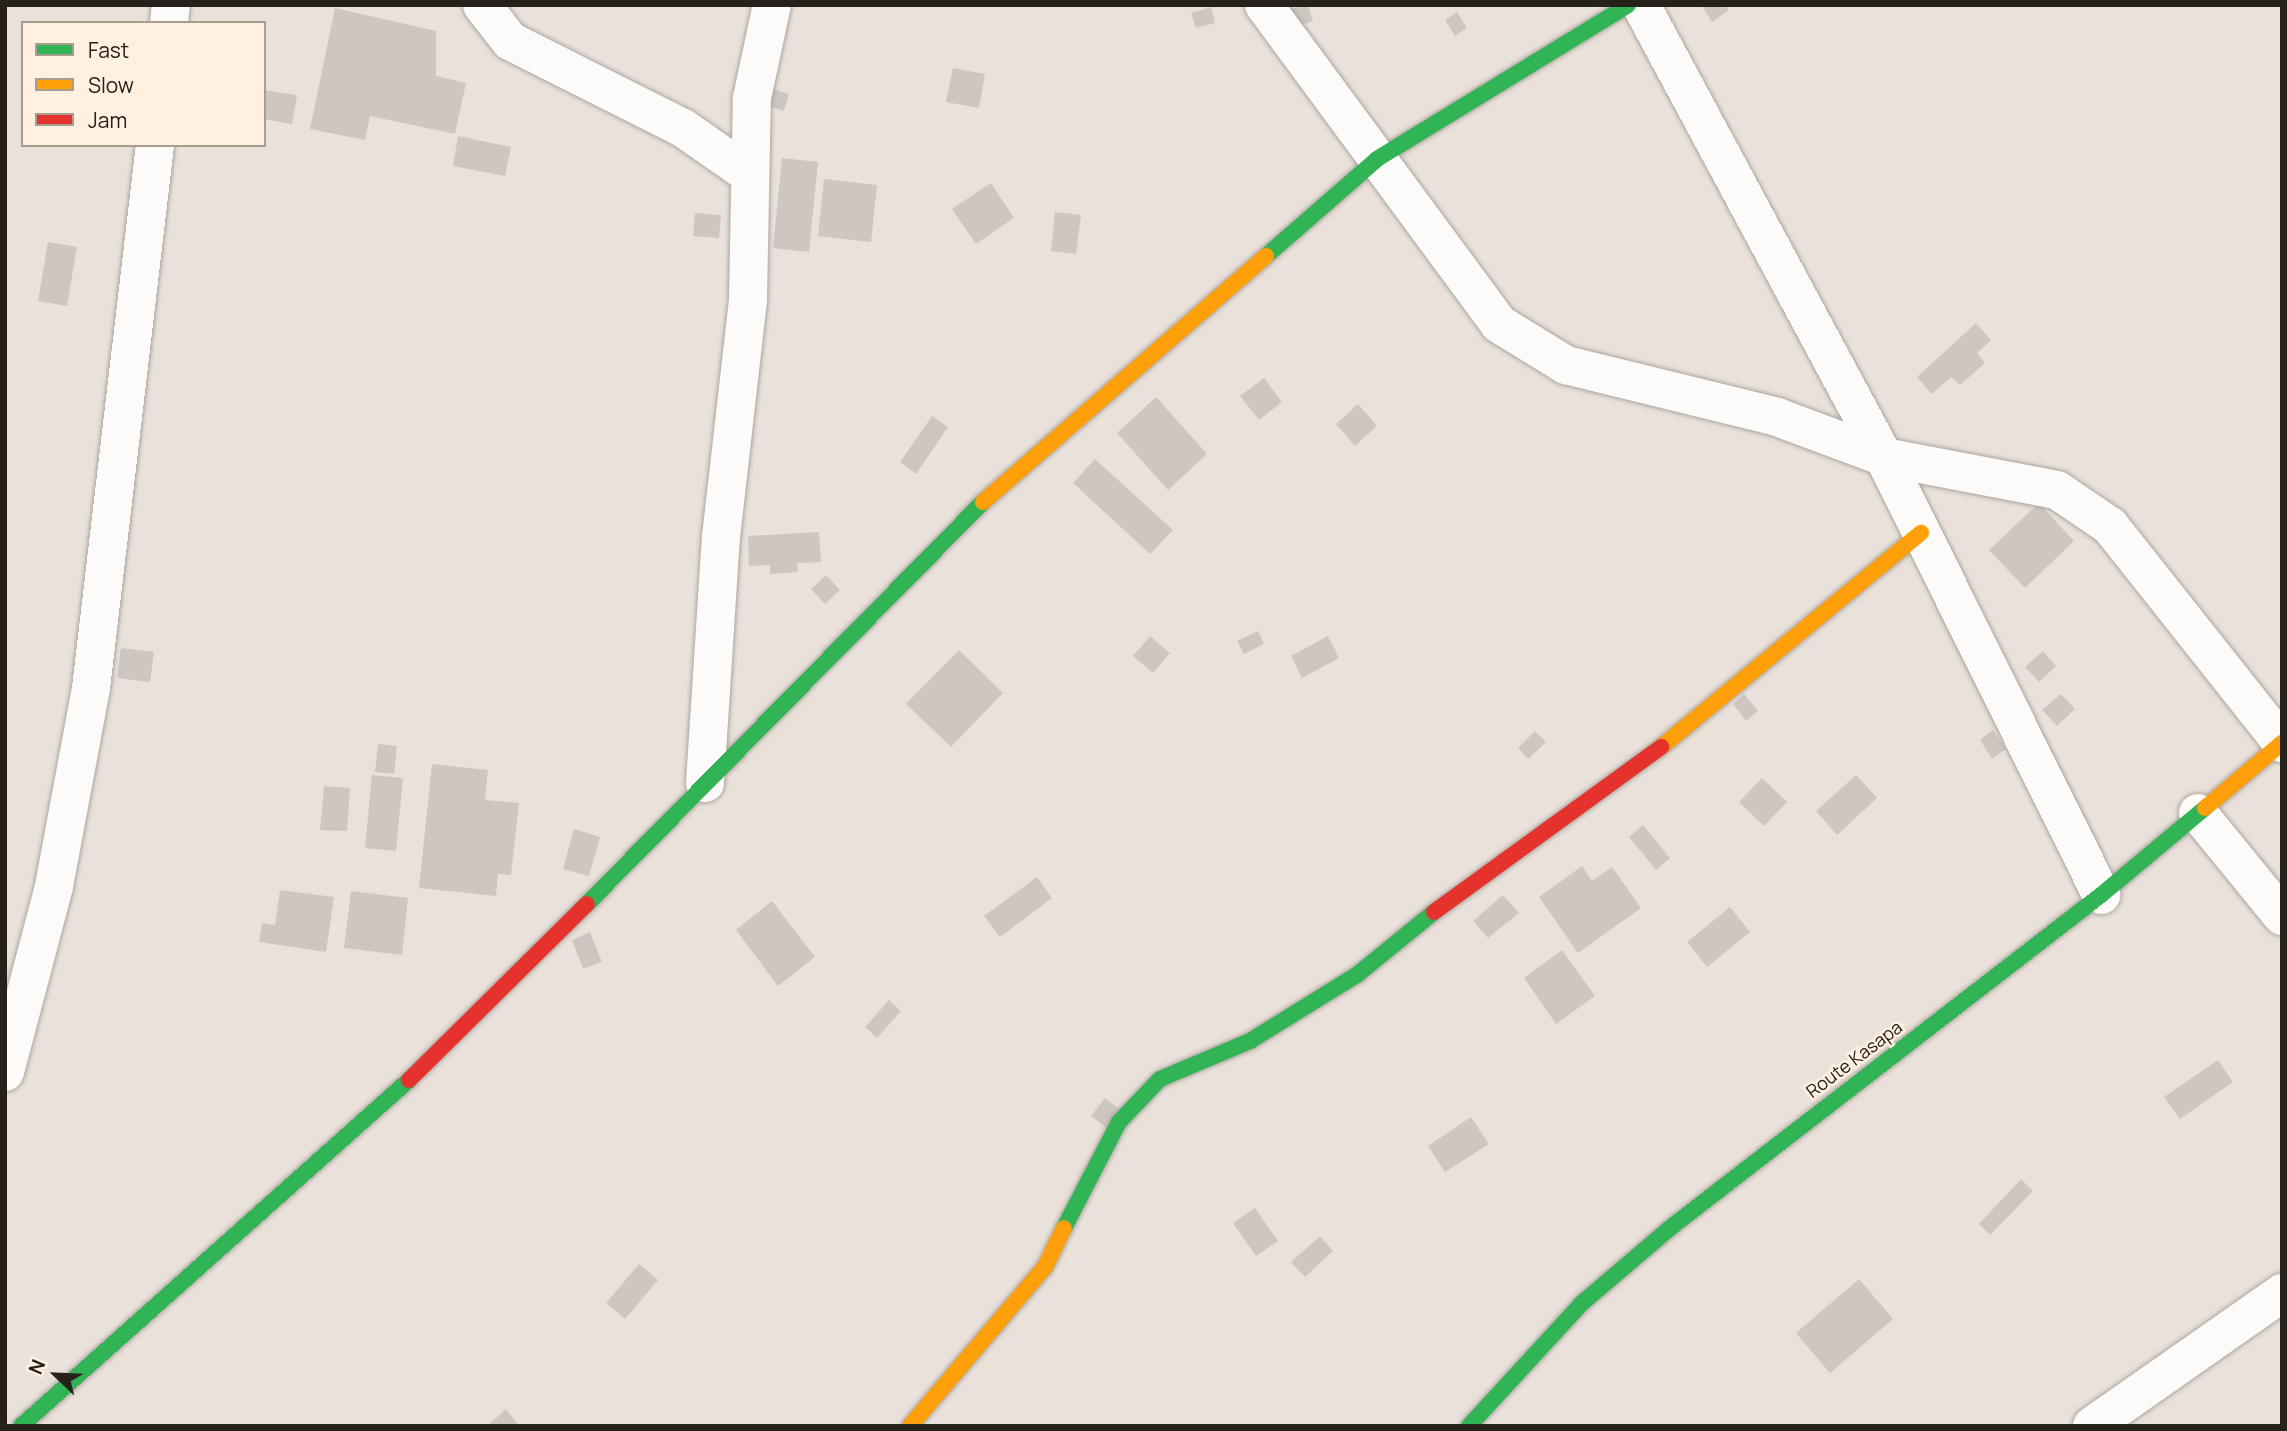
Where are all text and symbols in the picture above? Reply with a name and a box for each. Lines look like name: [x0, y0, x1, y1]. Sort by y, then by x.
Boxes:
legend: [21, 21, 266, 147]
text: Fast: [88, 36, 129, 64]
text: Slow: [88, 71, 134, 99]
text: Jam: [88, 106, 127, 134]
street label: Route Kasapa: [1802, 1016, 1906, 1102]
north arrow: [21, 1340, 91, 1410]
text: N: [22, 1355, 51, 1378]

